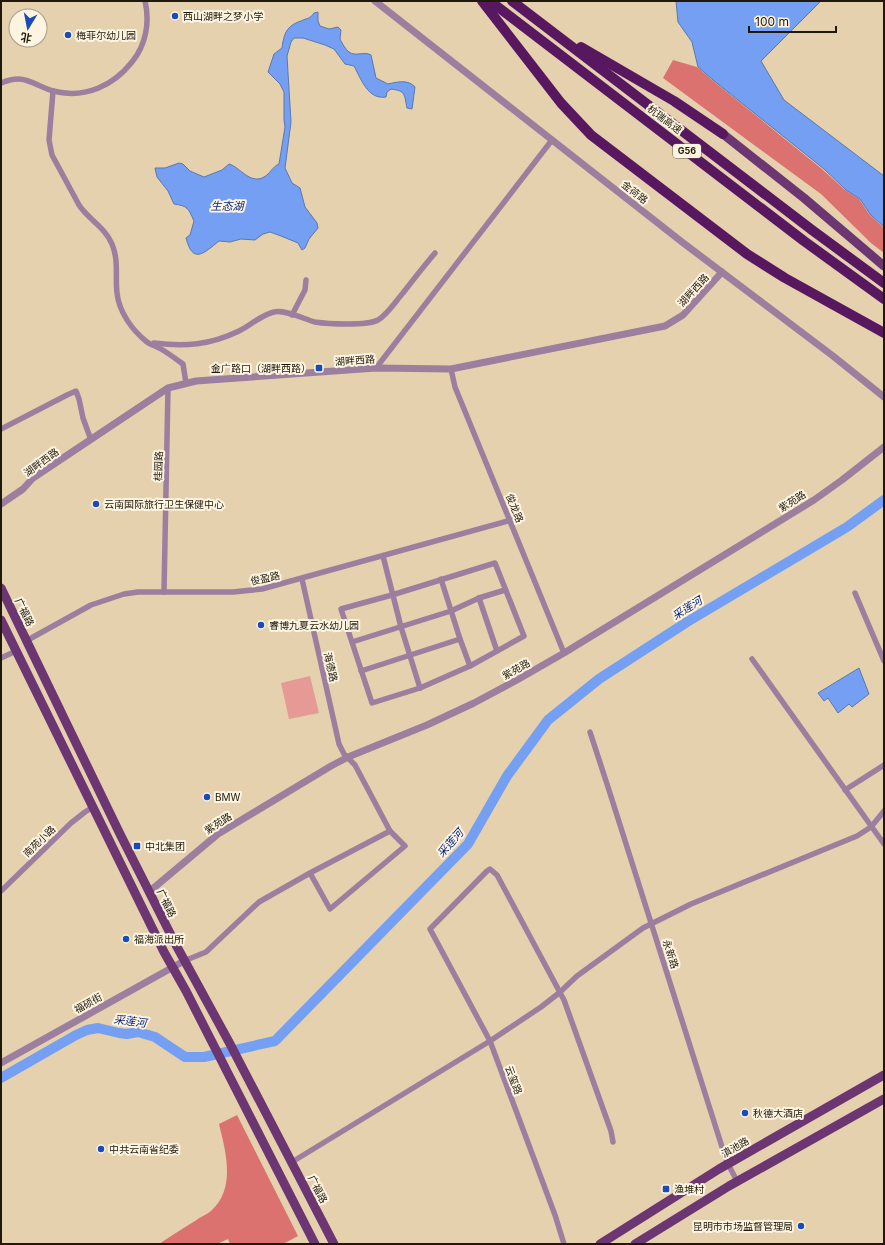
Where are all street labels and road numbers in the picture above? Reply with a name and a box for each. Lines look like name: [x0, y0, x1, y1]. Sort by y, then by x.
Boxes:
street label: 杭瑞高速: [645, 102, 685, 136]
road number: G56: [673, 144, 701, 158]
street label: 金荷路: [619, 178, 651, 206]
street label: 湖畔西路: [675, 271, 711, 309]
street label: 湖畔西路: [335, 353, 375, 367]
street label: 湖畔西路: [21, 445, 61, 479]
street label: 桂园路: [151, 451, 165, 481]
street label: 紫苑路: [776, 488, 808, 514]
street label: 俊龙路: [504, 492, 526, 524]
street label: 俊盈路: [249, 569, 281, 587]
street label: 广福路: [13, 596, 37, 628]
street label: 海德路: [322, 651, 340, 683]
street label: 紫苑路: [500, 656, 532, 682]
street label: 紫苑路: [202, 810, 234, 836]
street label: 南苑小路: [20, 823, 58, 859]
street label: 广福路: [155, 887, 179, 919]
street label: 永新路: [661, 938, 681, 970]
street label: 福硕街: [72, 990, 104, 1016]
street label: 云玺路: [503, 1064, 525, 1096]
street label: 滇池路: [719, 1134, 751, 1160]
street label: 广福路: [306, 1173, 330, 1205]

